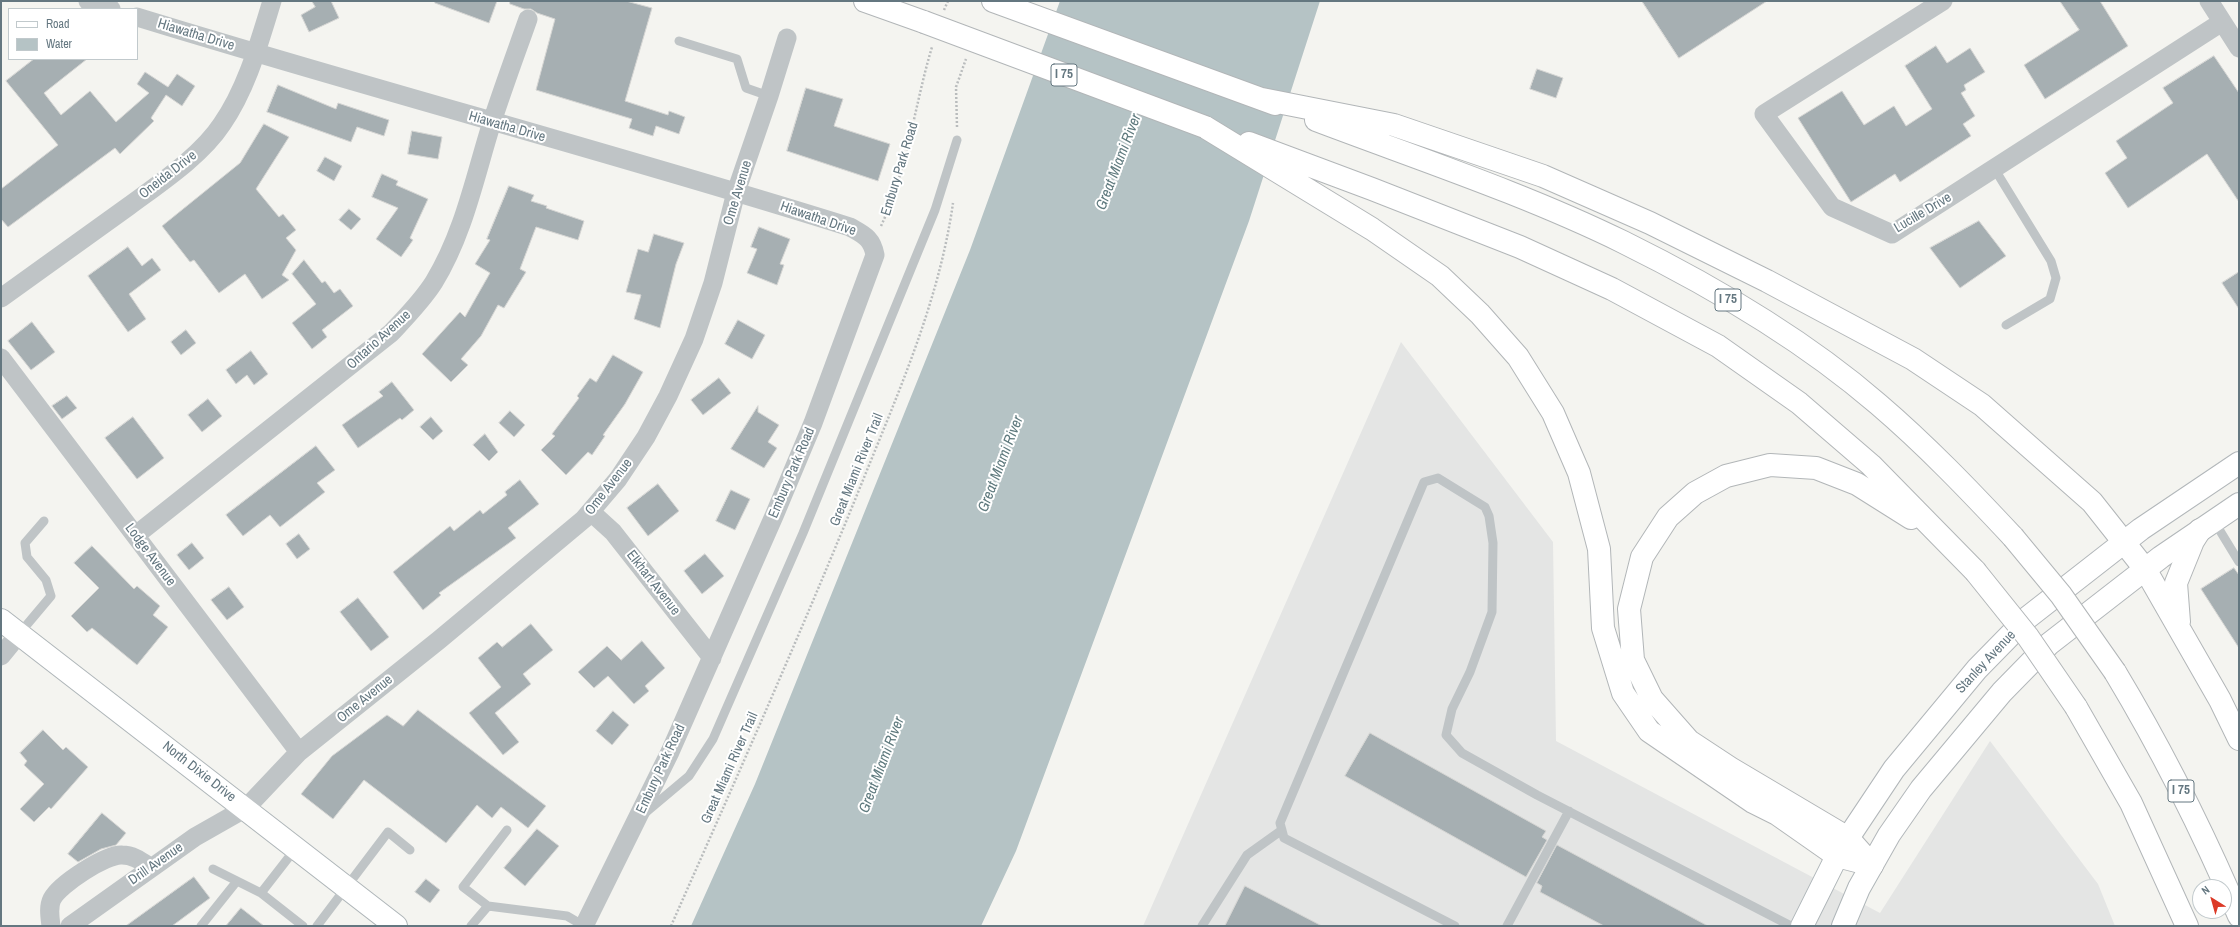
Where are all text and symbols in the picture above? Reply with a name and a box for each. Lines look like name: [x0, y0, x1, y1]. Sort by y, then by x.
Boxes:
legend: [8, 8, 138, 60]
street label: Hiawatha Drive: [156, 15, 236, 55]
text: Road: [46, 16, 70, 32]
text: Water: [46, 36, 72, 52]
road number: I 75: [1051, 64, 1077, 86]
street label: Hiawatha Drive: [467, 108, 547, 146]
water label: Great Miami River: [1092, 112, 1146, 212]
street label: Embury Park Road: [878, 120, 922, 218]
street label: Oneida Drive: [136, 147, 200, 203]
street label: Ome Avenue: [720, 159, 756, 227]
street label: Lucille Drive: [1891, 189, 1955, 237]
street label: Hiawatha Drive: [778, 198, 858, 240]
road number: I 75: [1715, 289, 1741, 311]
street label: Ontario Avenue: [344, 307, 414, 373]
street label: Great Miami River Trail: [827, 411, 887, 529]
water label: Great Miami River: [974, 414, 1028, 514]
street label: Embury Park Road: [765, 425, 819, 521]
street label: Ome Avenue: [582, 456, 636, 518]
street label: Lodge Avenue: [121, 520, 179, 590]
street label: Elkhart Avenue: [622, 547, 684, 619]
street label: Stanley Avenue: [1953, 627, 2019, 697]
street label: Ome Avenue: [334, 671, 396, 727]
street label: Great Miami River Trail: [698, 710, 762, 826]
water label: Great Miami River: [855, 715, 909, 815]
street label: Embury Park Road: [633, 722, 689, 816]
street label: North Dixie Drive: [159, 738, 239, 806]
road number: I 75: [2168, 780, 2194, 802]
street label: Drill Avenue: [126, 839, 186, 889]
north arrow: [2192, 879, 2232, 919]
text: N: [2199, 883, 2212, 898]

